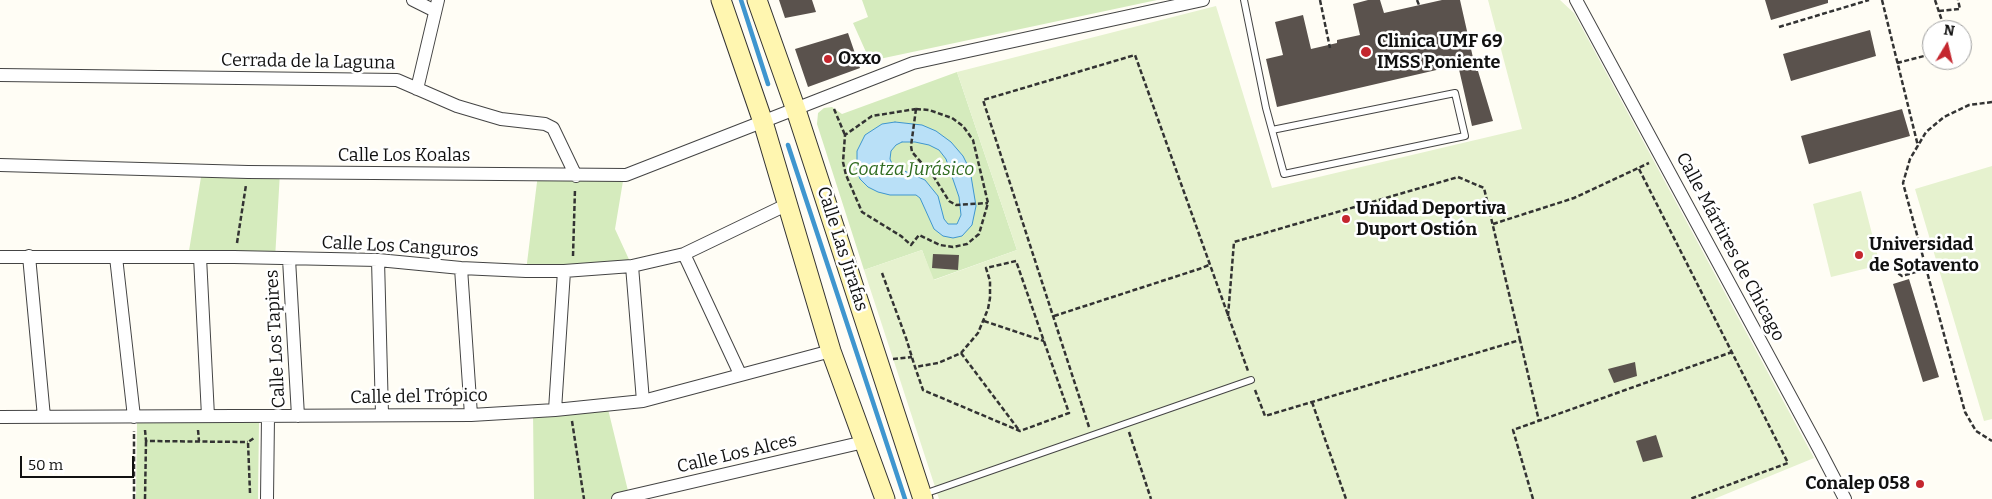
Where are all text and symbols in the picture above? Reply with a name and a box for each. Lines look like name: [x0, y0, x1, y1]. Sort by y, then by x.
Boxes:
north arrow: [1922, 20, 1972, 70]
text: N: [1943, 21, 1956, 40]
place label: Clinica UMF 69 IMSS Poniente: [1377, 31, 1503, 74]
marker: Clinica UMF 69 IMSS Poniente: [1359, 45, 1373, 59]
place label: Oxxo: [838, 48, 881, 70]
street label: Cerrada de la Laguna: [221, 50, 395, 74]
marker: Oxxo: [822, 53, 834, 65]
street label: Calle Los Koalas: [338, 145, 470, 167]
street label: Calle Mártires de Chicago: [1671, 149, 1789, 345]
park label: Coatza Jurásico: [848, 159, 974, 181]
street label: Calle Las Jirafas: [812, 184, 872, 314]
place label: Unidad Deportiva Duport Ostión: [1356, 198, 1506, 240]
marker: Unidad Deportiva Duport Ostión: [1340, 213, 1352, 225]
street label: Calle Los Canguros: [321, 232, 479, 262]
place label: Universidad de Sotavento: [1869, 234, 1979, 276]
marker: Universidad de Sotavento: [1853, 249, 1865, 261]
street label: Calle Los Tapires: [262, 269, 290, 409]
street label: Calle del Trópico: [350, 385, 488, 409]
street label: Calle Los Alces: [675, 430, 799, 478]
scale bar: [22, 446, 136, 478]
text: 50 m: [28, 456, 63, 474]
place label: Conalep 058: [1805, 473, 1910, 495]
marker: Conalep 058: [1914, 478, 1926, 490]

